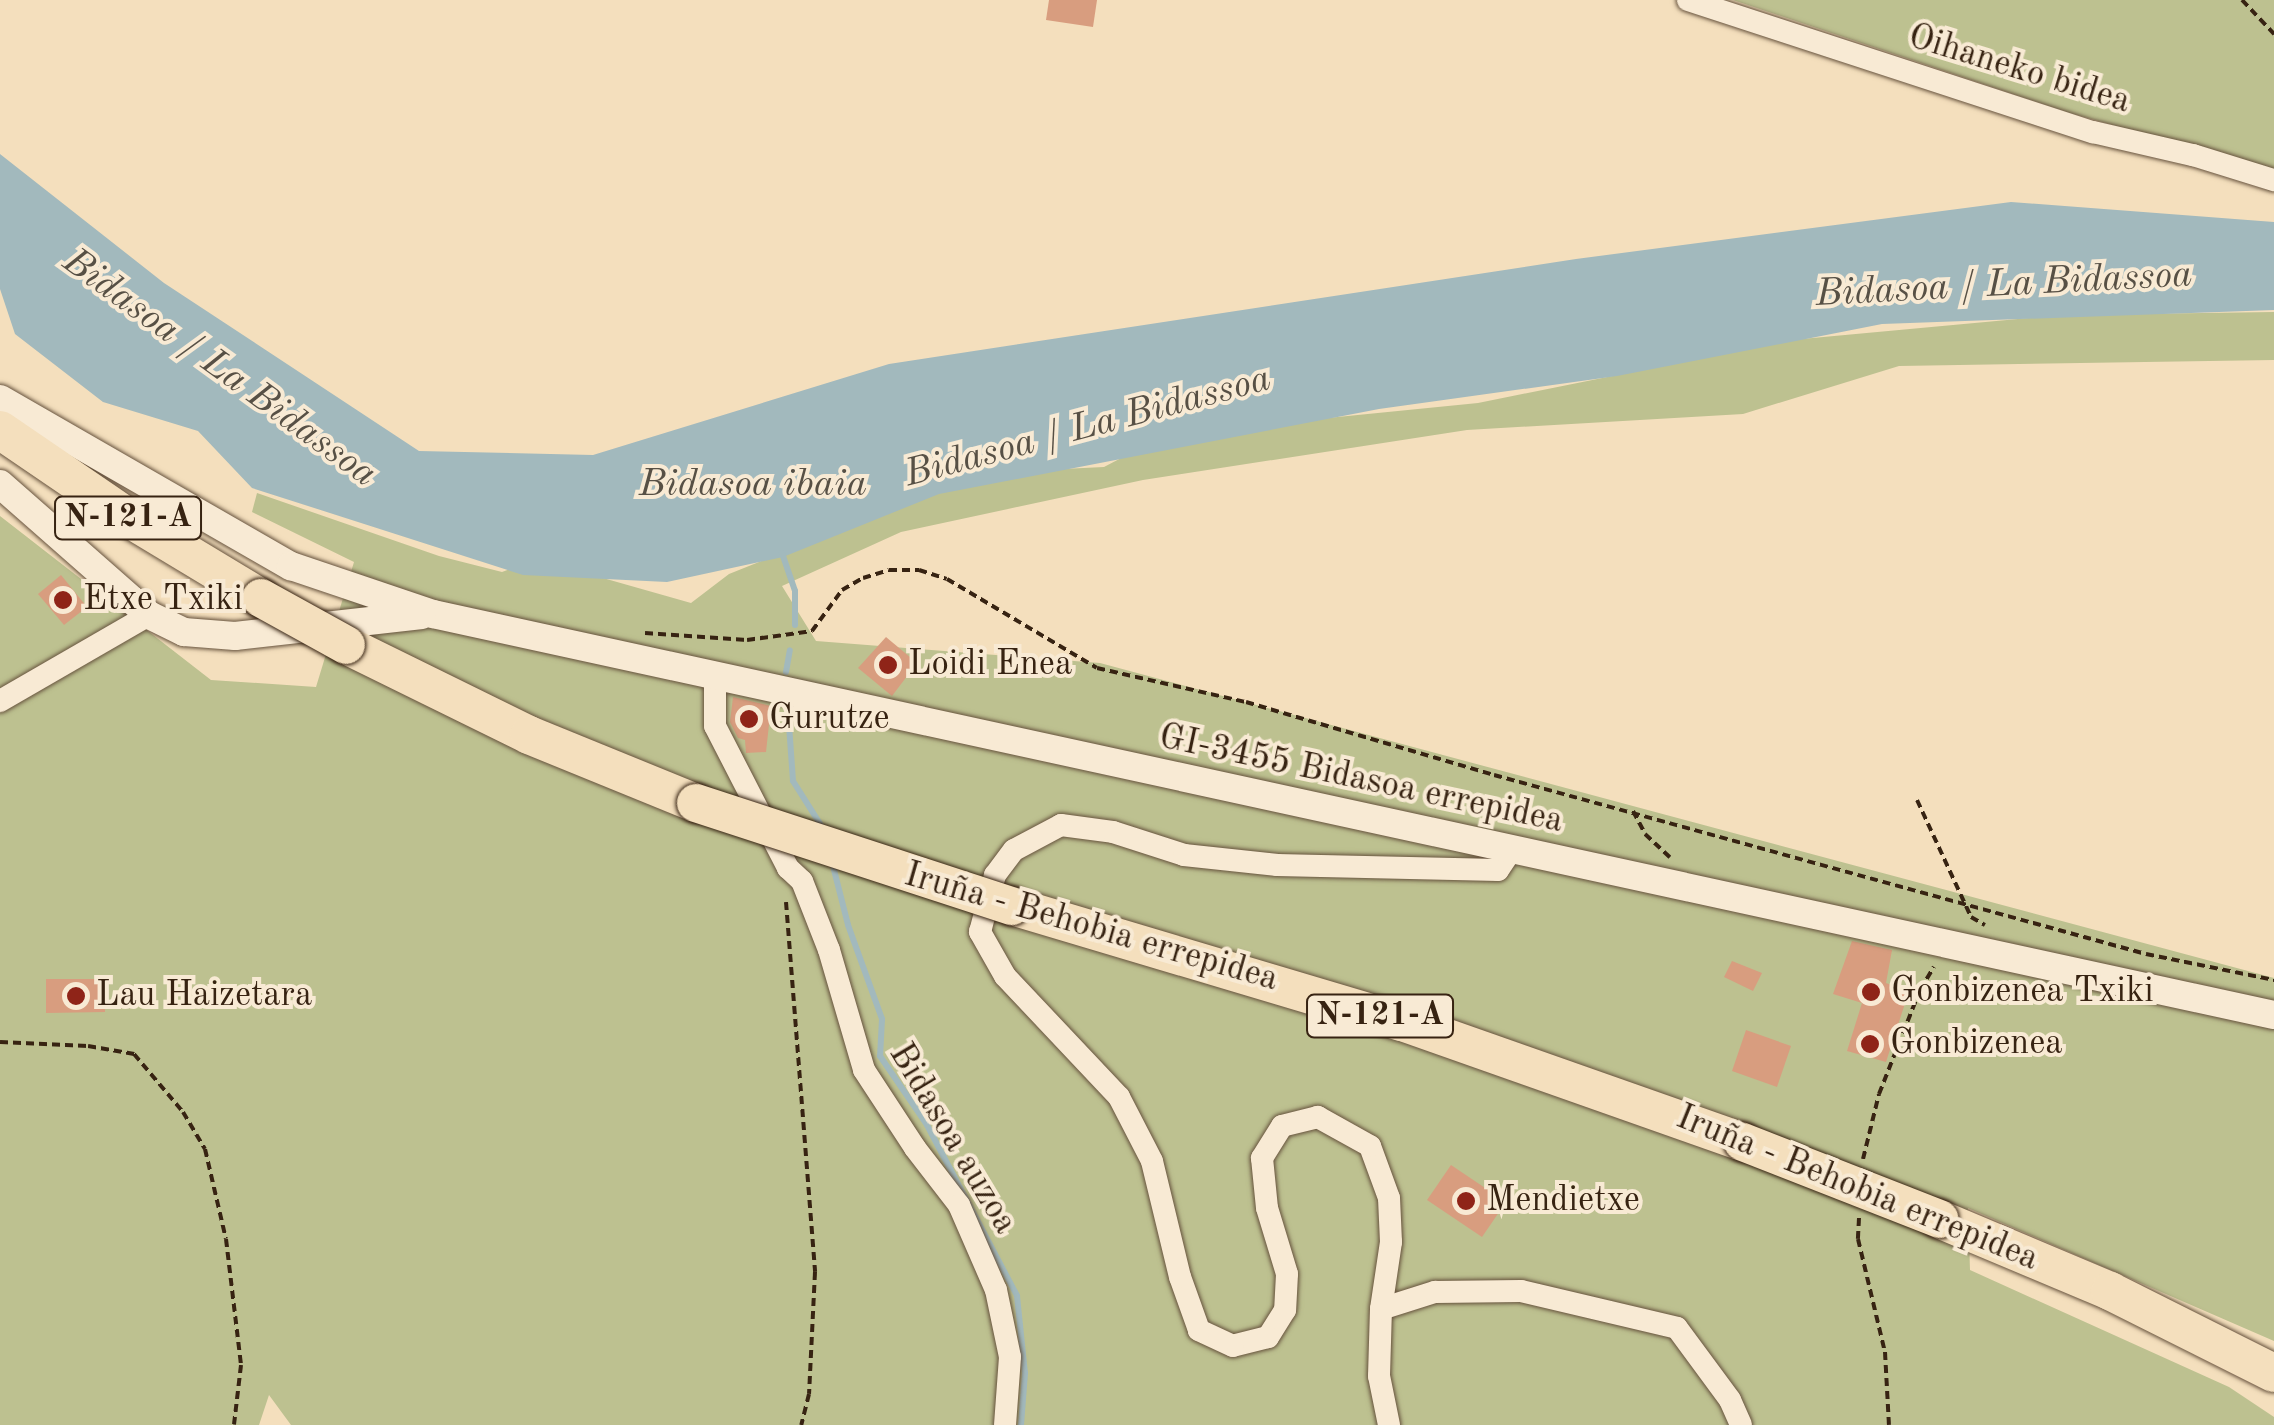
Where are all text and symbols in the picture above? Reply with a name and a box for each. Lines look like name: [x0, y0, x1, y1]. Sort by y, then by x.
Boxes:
street label: Oihaneko bidea: [1903, 16, 2135, 124]
water label: Bidasoa / La Bidassoa: [53, 240, 385, 498]
water label: Bidasoa / La Bidassoa: [1814, 253, 2194, 319]
water label: Bidasoa / La Bidassoa: [900, 357, 1276, 499]
water label: Bidasoa ibaia: [639, 463, 867, 509]
road number: N-121-A: [53, 491, 203, 545]
place label: Etxe Txiki: [83, 579, 243, 621]
marker: Etxe Txiki: [52, 589, 74, 611]
place label: Loidi Enea: [908, 644, 1072, 686]
marker: Loidi Enea: [877, 654, 899, 676]
place label: Gurutze: [769, 698, 890, 740]
marker: Gurutze: [738, 708, 760, 730]
street label: GI-3455 Bidasoa errepidea: [1155, 717, 1567, 843]
street label: Iruña - Behobia errepidea: [899, 855, 1283, 1001]
place label: Gonbizenea Txiki: [1891, 971, 2154, 1013]
place label: Lau Haizetara: [96, 975, 312, 1017]
marker: Gonbizenea Txiki: [1860, 981, 1882, 1003]
marker: Lau Haizetara: [65, 985, 87, 1007]
road number: N-121-A: [1305, 989, 1455, 1043]
place label: Gonbizenea: [1890, 1023, 2063, 1065]
marker: Gonbizenea: [1859, 1033, 1881, 1055]
street label: Bidasoa auzoa: [879, 1036, 1025, 1242]
street label: Iruña - Behobia errepidea: [1670, 1097, 2044, 1281]
place label: Mendietxe: [1486, 1180, 1640, 1222]
marker: Mendietxe: [1455, 1190, 1477, 1212]

